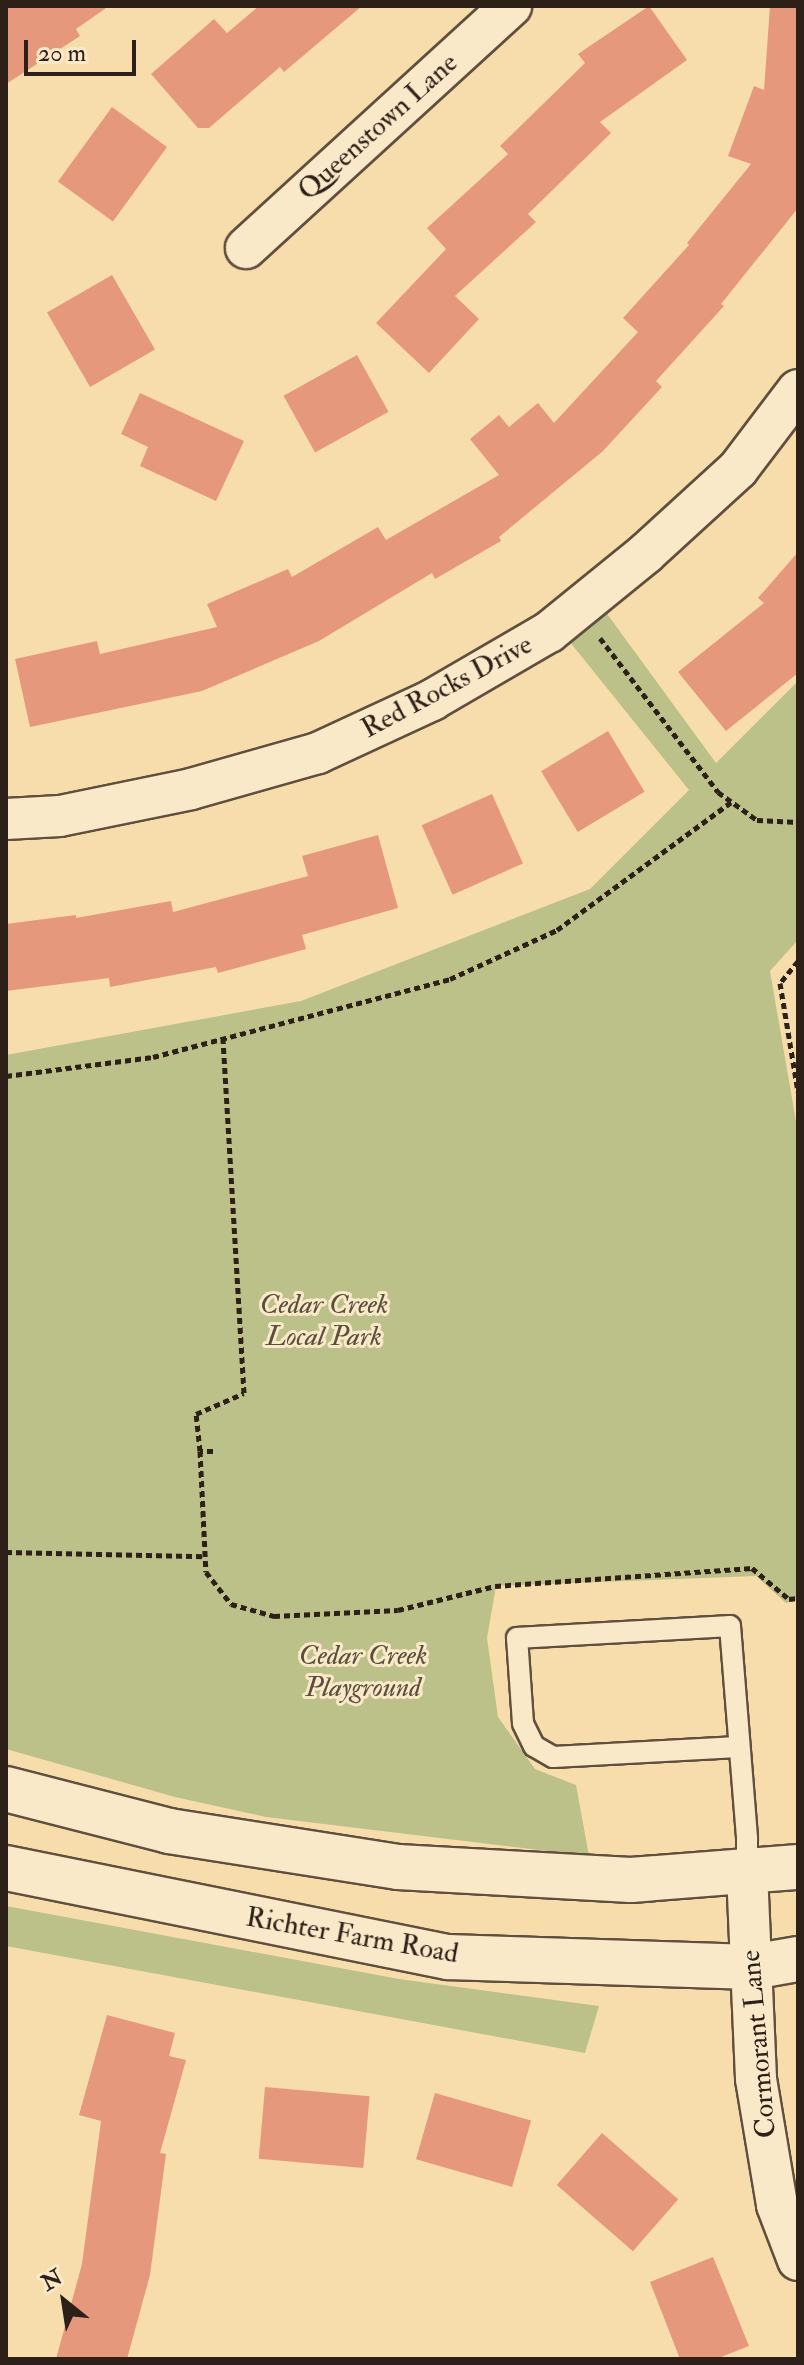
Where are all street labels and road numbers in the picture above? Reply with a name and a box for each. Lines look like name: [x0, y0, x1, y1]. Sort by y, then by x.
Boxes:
street label: Queenstown Lane: [291, 46, 465, 208]
street label: Red Rocks Drive: [356, 628, 538, 746]
street label: Richter Farm Road: [243, 1901, 461, 1971]
street label: Cormorant Lane: [734, 1949, 784, 2139]

